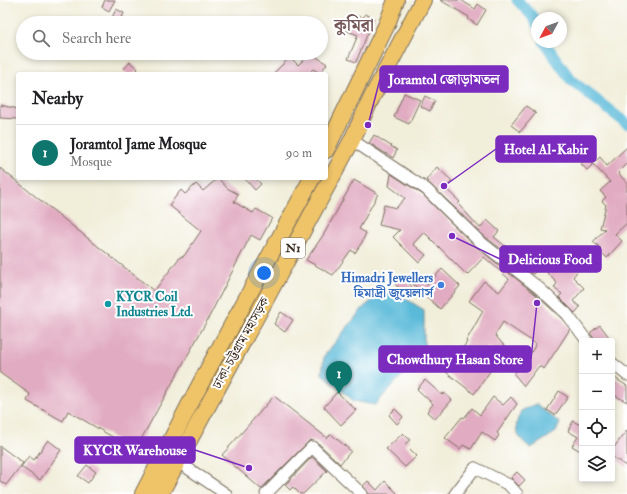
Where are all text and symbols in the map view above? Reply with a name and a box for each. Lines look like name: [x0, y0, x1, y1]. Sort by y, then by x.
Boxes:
north arrow: [531, 12, 567, 48]
district label: কুমিরা: [333, 14, 374, 36]
search box: [16, 16, 328, 60]
icon: search: [30, 27, 52, 49]
text: Search here: [62, 29, 131, 48]
callout: Joramtol জোড়ামতল: [380, 66, 508, 92]
text: Joramtol জোড়ামতল: [387, 71, 501, 89]
text: Nearby: [32, 88, 83, 109]
text: Joramtol Jame Mosque: [70, 135, 207, 154]
callout: Hotel Al-Kabir: [496, 136, 596, 162]
text: Hotel Al-Kabir: [504, 141, 589, 158]
text: 1: [43, 145, 47, 161]
text: 90 m: [286, 145, 312, 161]
text: Mosque: [70, 154, 112, 170]
road number: N1: [281, 238, 305, 258]
callout: Delicious Food: [500, 246, 601, 272]
text: Delicious Food: [508, 251, 592, 268]
your location: [254, 263, 274, 283]
place label: Himadri Jewellers হিমাদ্রী জুয়েলার্স: [341, 270, 435, 301]
marker: Himadri Jewellers হিমাদ্রী জুয়েলার্স: [436, 280, 446, 290]
place label: KYCR Coil Industries Ltd.: [116, 289, 194, 320]
street label: ঢাকা-চট্টগ্রাম মহাসড়ক: [208, 293, 273, 393]
marker: KYCR Coil Industries Ltd.: [103, 299, 113, 309]
map controls: [579, 338, 615, 482]
button: +: [579, 338, 615, 374]
callout: Chowdhury Hasan Store: [379, 346, 531, 372]
text: Chowdhury Hasan Store: [387, 351, 523, 369]
pin: 1: [326, 361, 352, 394]
button: −: [579, 374, 615, 410]
button: locate: [579, 410, 615, 446]
callout: KYCR Warehouse: [75, 437, 195, 463]
text: KYCR Warehouse: [83, 442, 187, 459]
button: layers: [579, 446, 615, 482]

